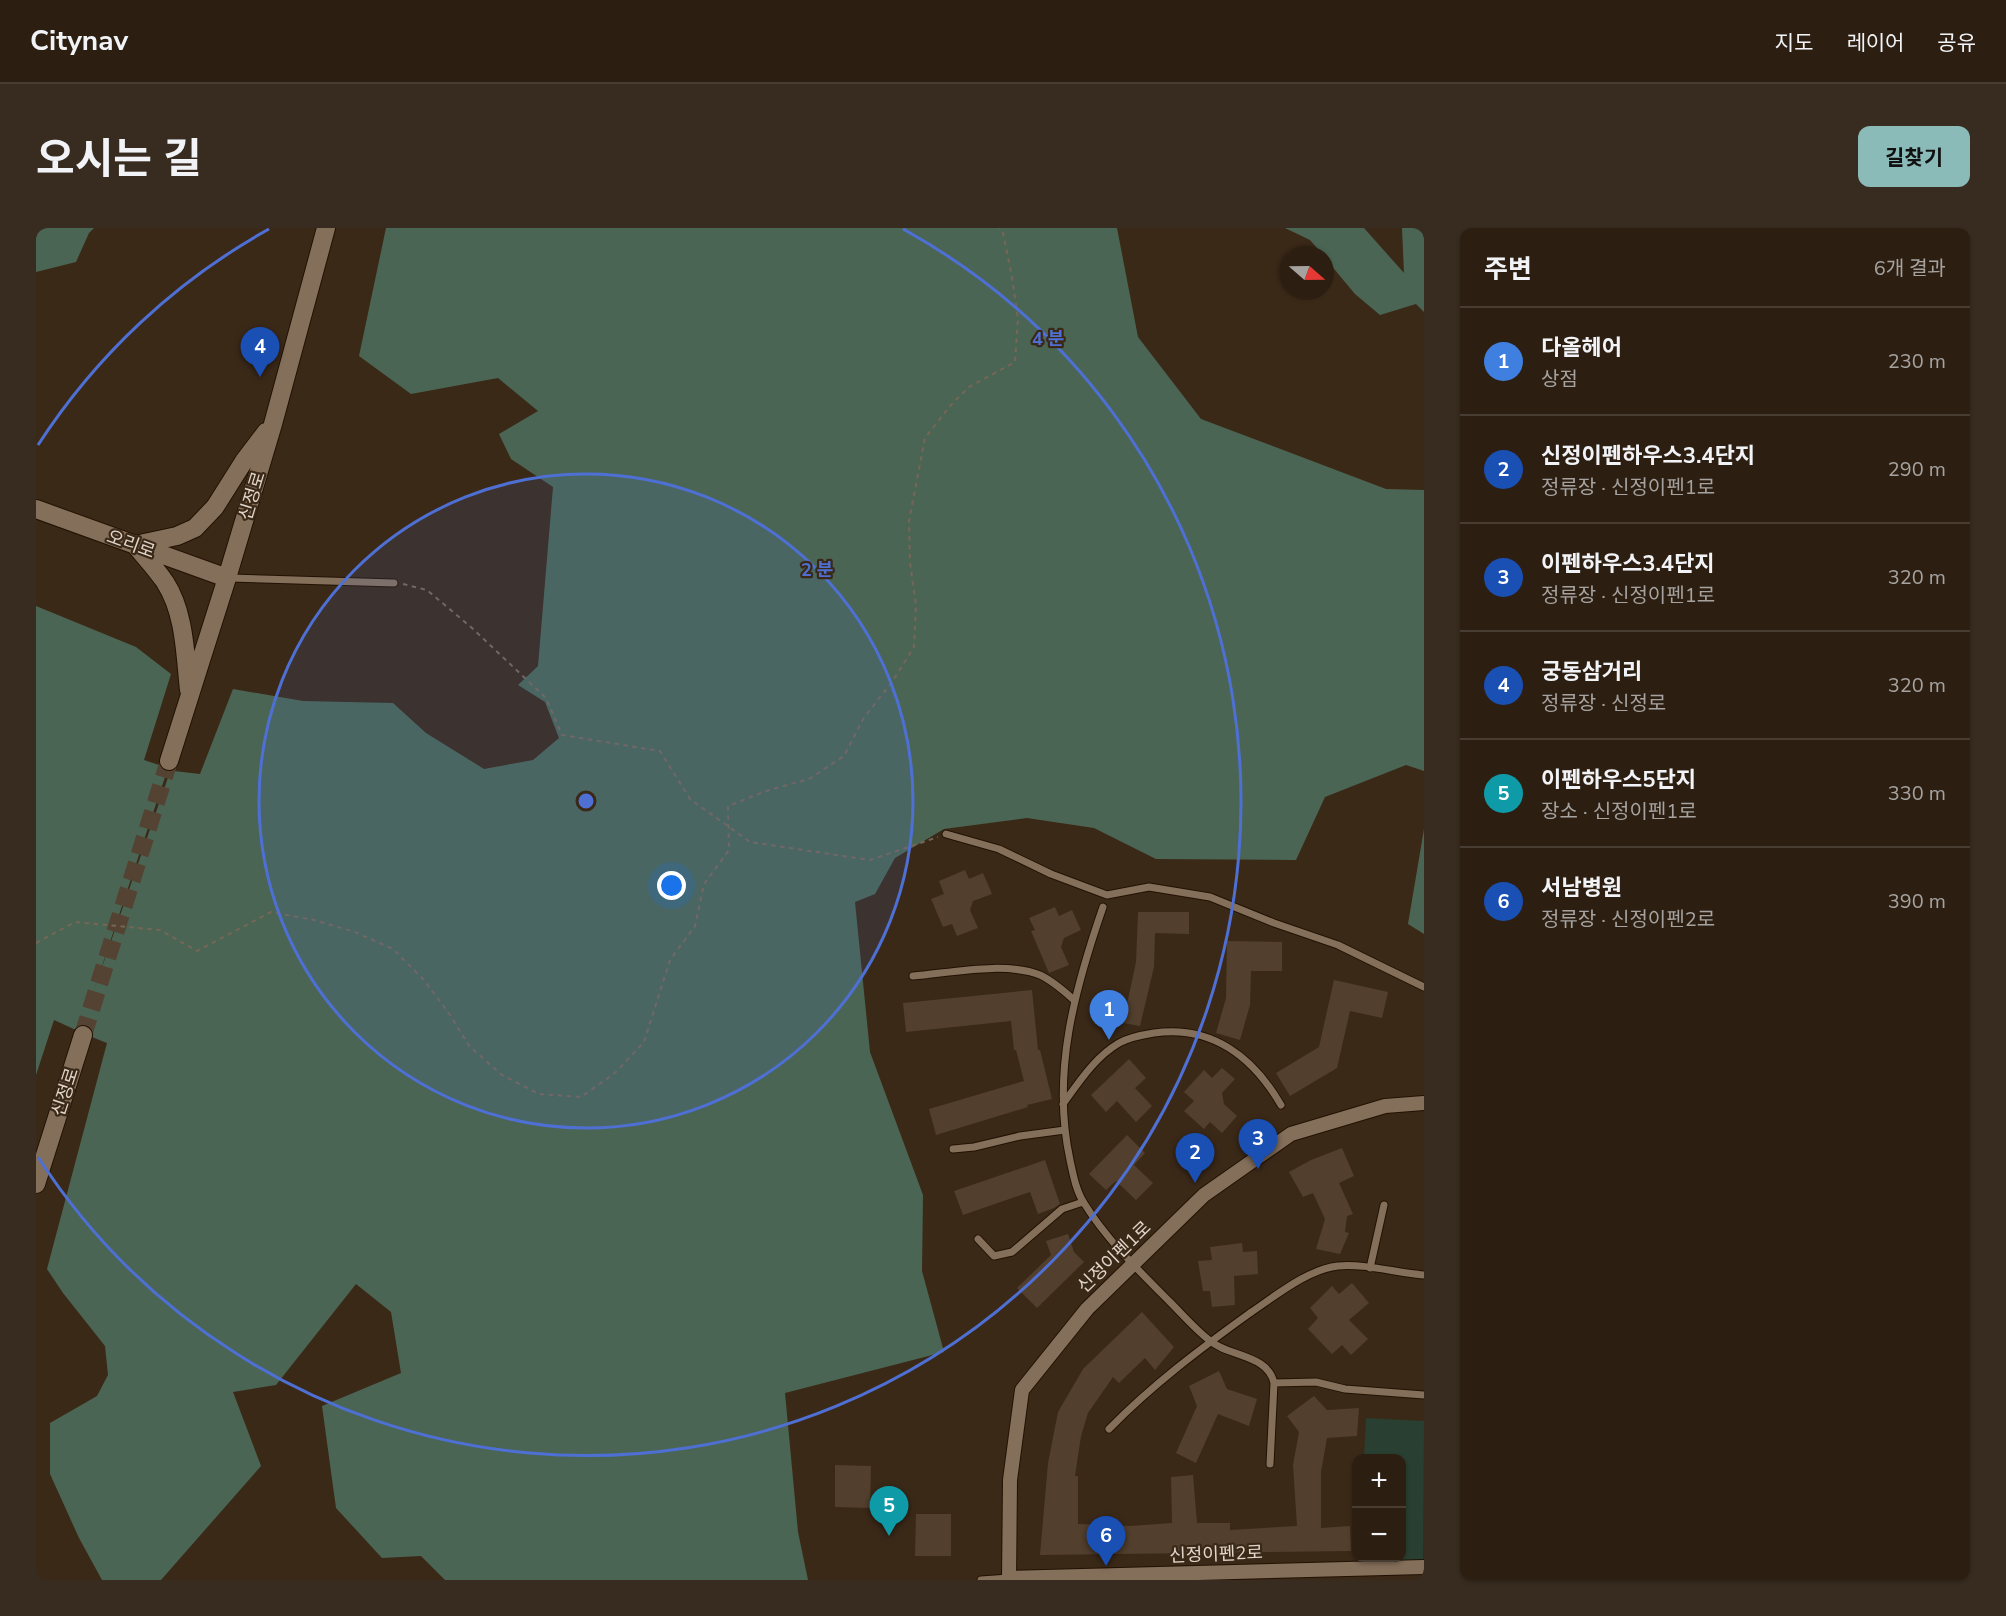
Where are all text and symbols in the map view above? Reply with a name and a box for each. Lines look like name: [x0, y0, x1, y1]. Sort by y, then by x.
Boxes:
text: Citynav: [30, 22, 128, 60]
text: 지도: [1775, 29, 1813, 57]
text: 레이어: [1846, 29, 1904, 57]
text: 공유: [1937, 29, 1976, 57]
button: 길찾기: [1858, 126, 1970, 187]
text: 오시는 길: [36, 131, 202, 188]
north arrow: [1280, 246, 1334, 300]
text: 주변: [1484, 252, 1532, 287]
text: 6개 결과: [1874, 255, 1946, 282]
text: 4 분: [1032, 327, 1065, 351]
pin: 4: [240, 328, 280, 377]
text: 다올헤어: [1541, 333, 1622, 363]
text: 1: [1498, 348, 1510, 375]
text: 230 m: [1888, 348, 1946, 375]
text: 상점: [1541, 366, 1578, 393]
text: 신정이펜하우스3.4단지: [1541, 441, 1755, 471]
text: 2: [1498, 456, 1510, 483]
text: 290 m: [1888, 456, 1946, 483]
street label: 신정로: [233, 469, 271, 523]
text: 정류장 · 신정이펜1로: [1541, 474, 1715, 501]
street label: 오리로: [104, 524, 158, 564]
text: 이펜하우스3.4단지: [1541, 549, 1715, 579]
text: 2 분: [801, 558, 834, 582]
text: 3: [1498, 564, 1510, 591]
text: 320 m: [1888, 564, 1946, 591]
text: 정류장 · 신정이펜1로: [1541, 582, 1715, 609]
text: 궁동삼거리: [1541, 657, 1642, 687]
text: 4: [1498, 672, 1510, 699]
text: 320 m: [1888, 672, 1946, 699]
text: 정류장 · 신정로: [1541, 690, 1666, 717]
text: 이펜하우스5단지: [1541, 765, 1696, 795]
text: 5: [1498, 780, 1510, 807]
text: 330 m: [1888, 780, 1946, 807]
centre of rings: [576, 791, 596, 811]
text: 장소 · 신정이펜1로: [1541, 798, 1697, 825]
your location: [657, 871, 686, 900]
text: 서남병원: [1541, 873, 1622, 903]
text: 6: [1498, 888, 1510, 915]
text: 390 m: [1888, 888, 1946, 915]
text: 정류장 · 신정이펜2로: [1541, 906, 1715, 933]
pin: 1: [1090, 990, 1128, 1040]
street label: 신정로: [46, 1065, 84, 1119]
pin: 3: [1238, 1120, 1278, 1169]
pin: 2: [1176, 1134, 1214, 1183]
street label: 신정이펜1로: [1072, 1216, 1156, 1298]
map controls: [1352, 1454, 1406, 1562]
button: +: [1352, 1454, 1406, 1508]
pin: 5: [870, 1486, 908, 1536]
button: −: [1352, 1508, 1406, 1562]
pin: 6: [1086, 1516, 1126, 1566]
street label: 신정이펜2로: [1169, 1540, 1263, 1568]

